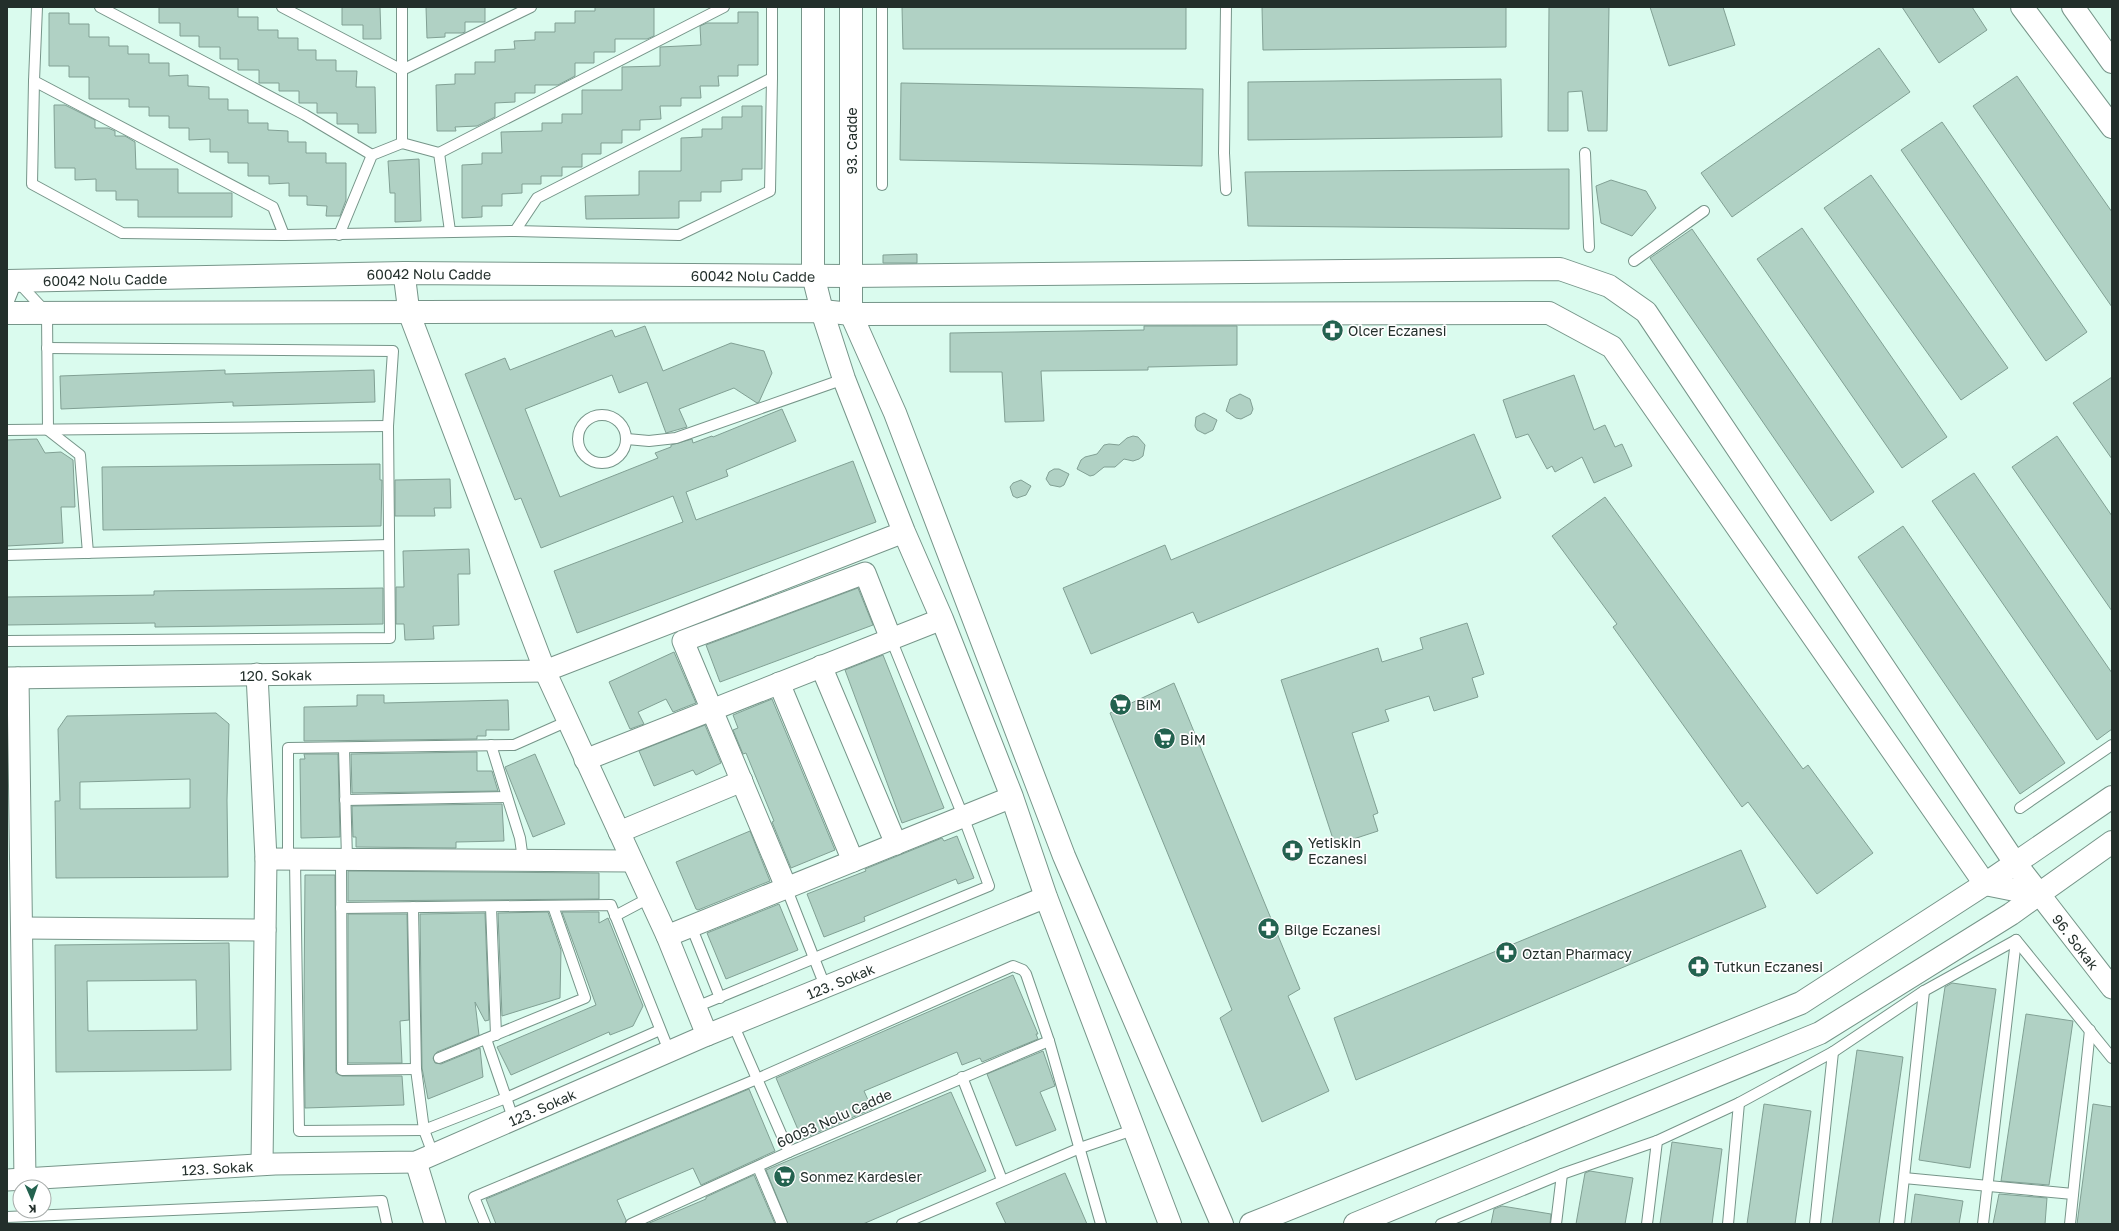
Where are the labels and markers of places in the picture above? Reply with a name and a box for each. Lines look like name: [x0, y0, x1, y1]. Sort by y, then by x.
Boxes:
pharmacy icon: Olcer Eczanesi: [1320, 317, 1346, 343]
place label: Olcer Eczanesi: [1348, 322, 1446, 339]
supermarket icon: BiM: [1107, 691, 1133, 717]
place label: BiM: [1136, 696, 1161, 713]
supermarket icon: BİM: [1152, 726, 1178, 752]
place label: BİM: [1180, 731, 1206, 748]
place label: Yetiskin Eczanesi: [1308, 834, 1367, 867]
pharmacy icon: Yetiskin Eczanesi: [1280, 837, 1306, 863]
pharmacy icon: Bilge Eczanesi: [1255, 916, 1281, 942]
place label: Bilge Eczanesi: [1284, 921, 1381, 938]
pharmacy icon: Oztan Pharmacy: [1493, 940, 1519, 966]
place label: Oztan Pharmacy: [1522, 945, 1632, 962]
pharmacy icon: Tutkun Eczanesi: [1685, 953, 1711, 979]
place label: Tutkun Eczanesi: [1714, 958, 1823, 975]
supermarket icon: Sonmez Kardesler: [772, 1163, 798, 1189]
place label: Sonmez Kardesler: [800, 1168, 922, 1185]

